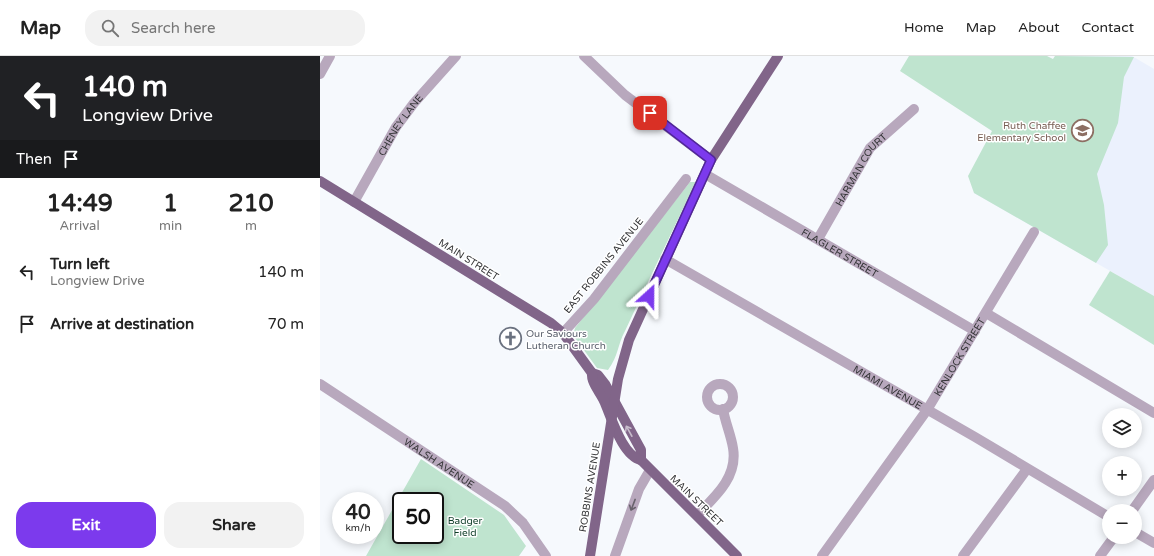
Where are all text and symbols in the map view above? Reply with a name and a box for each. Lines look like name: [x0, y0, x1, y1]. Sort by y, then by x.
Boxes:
search box: [85, 10, 365, 46]
text: Map: [20, 17, 61, 39]
icon: search: [99, 17, 121, 39]
text: Search here: [131, 19, 215, 37]
text: Home: [904, 19, 944, 36]
text: Map: [966, 19, 996, 36]
text: About: [1018, 19, 1060, 36]
text: Contact: [1082, 19, 1134, 36]
text: 140 m: [82, 70, 168, 104]
icon: left: [16, 72, 68, 124]
street label: CHENEY LANE: [376, 92, 426, 158]
pin: [633, 96, 667, 130]
icon: arrive: [639, 102, 661, 124]
text: Longview Drive: [82, 104, 213, 126]
school or university icon: Ruth Chaffee Elementary School: [1069, 118, 1095, 144]
place label: Ruth Chaffee Elementary School: [977, 120, 1066, 144]
street label: HARMAN COURT: [833, 131, 890, 208]
icon: arrive: [60, 148, 82, 170]
text: Then: [16, 150, 52, 168]
text: 14:49: [46, 189, 113, 218]
text: 1: [163, 189, 178, 218]
text: 210: [228, 189, 274, 218]
street label: EAST ROBBINS AVENUE: [562, 215, 646, 316]
text: Arrival: [59, 218, 100, 234]
text: min: [159, 218, 182, 234]
text: m: [245, 218, 257, 234]
street label: FLAGLER STREET: [799, 226, 880, 280]
street label: MAIN STREET: [436, 237, 501, 283]
text: Turn left: [50, 255, 110, 273]
icon: left: [16, 261, 38, 283]
text: 140 m: [258, 263, 304, 281]
text: Longview Drive: [50, 273, 145, 289]
position arrow: [628, 275, 670, 317]
icon: arrive: [16, 313, 38, 335]
text: Arrive at destination: [50, 315, 194, 333]
text: 70 m: [267, 315, 304, 333]
street label: KENLOCK STREET: [932, 316, 988, 399]
church icon: Our Saviours Lutheran Church: [498, 326, 524, 352]
place label: Our Saviours Lutheran Church: [526, 328, 606, 352]
street label: MIAMI AVENUE: [851, 363, 924, 412]
map controls: [1102, 408, 1142, 544]
button: layers: [1102, 408, 1142, 448]
one-way arrow: [625, 425, 633, 437]
street label: WALSH AVENUE: [401, 436, 476, 491]
street label: ROBBINS AVENUE: [577, 441, 603, 533]
button: +: [1102, 456, 1142, 496]
street label: MAIN STREET: [668, 473, 725, 529]
speed limit sign: 50: [392, 492, 444, 544]
one-way arrow: [629, 499, 637, 511]
text: 40: [345, 501, 371, 525]
button: Exit: [16, 502, 156, 548]
button: Share: [164, 502, 304, 548]
button: −: [1102, 504, 1142, 544]
park label: Badger Field: [448, 515, 482, 539]
text: km/h: [345, 522, 371, 534]

